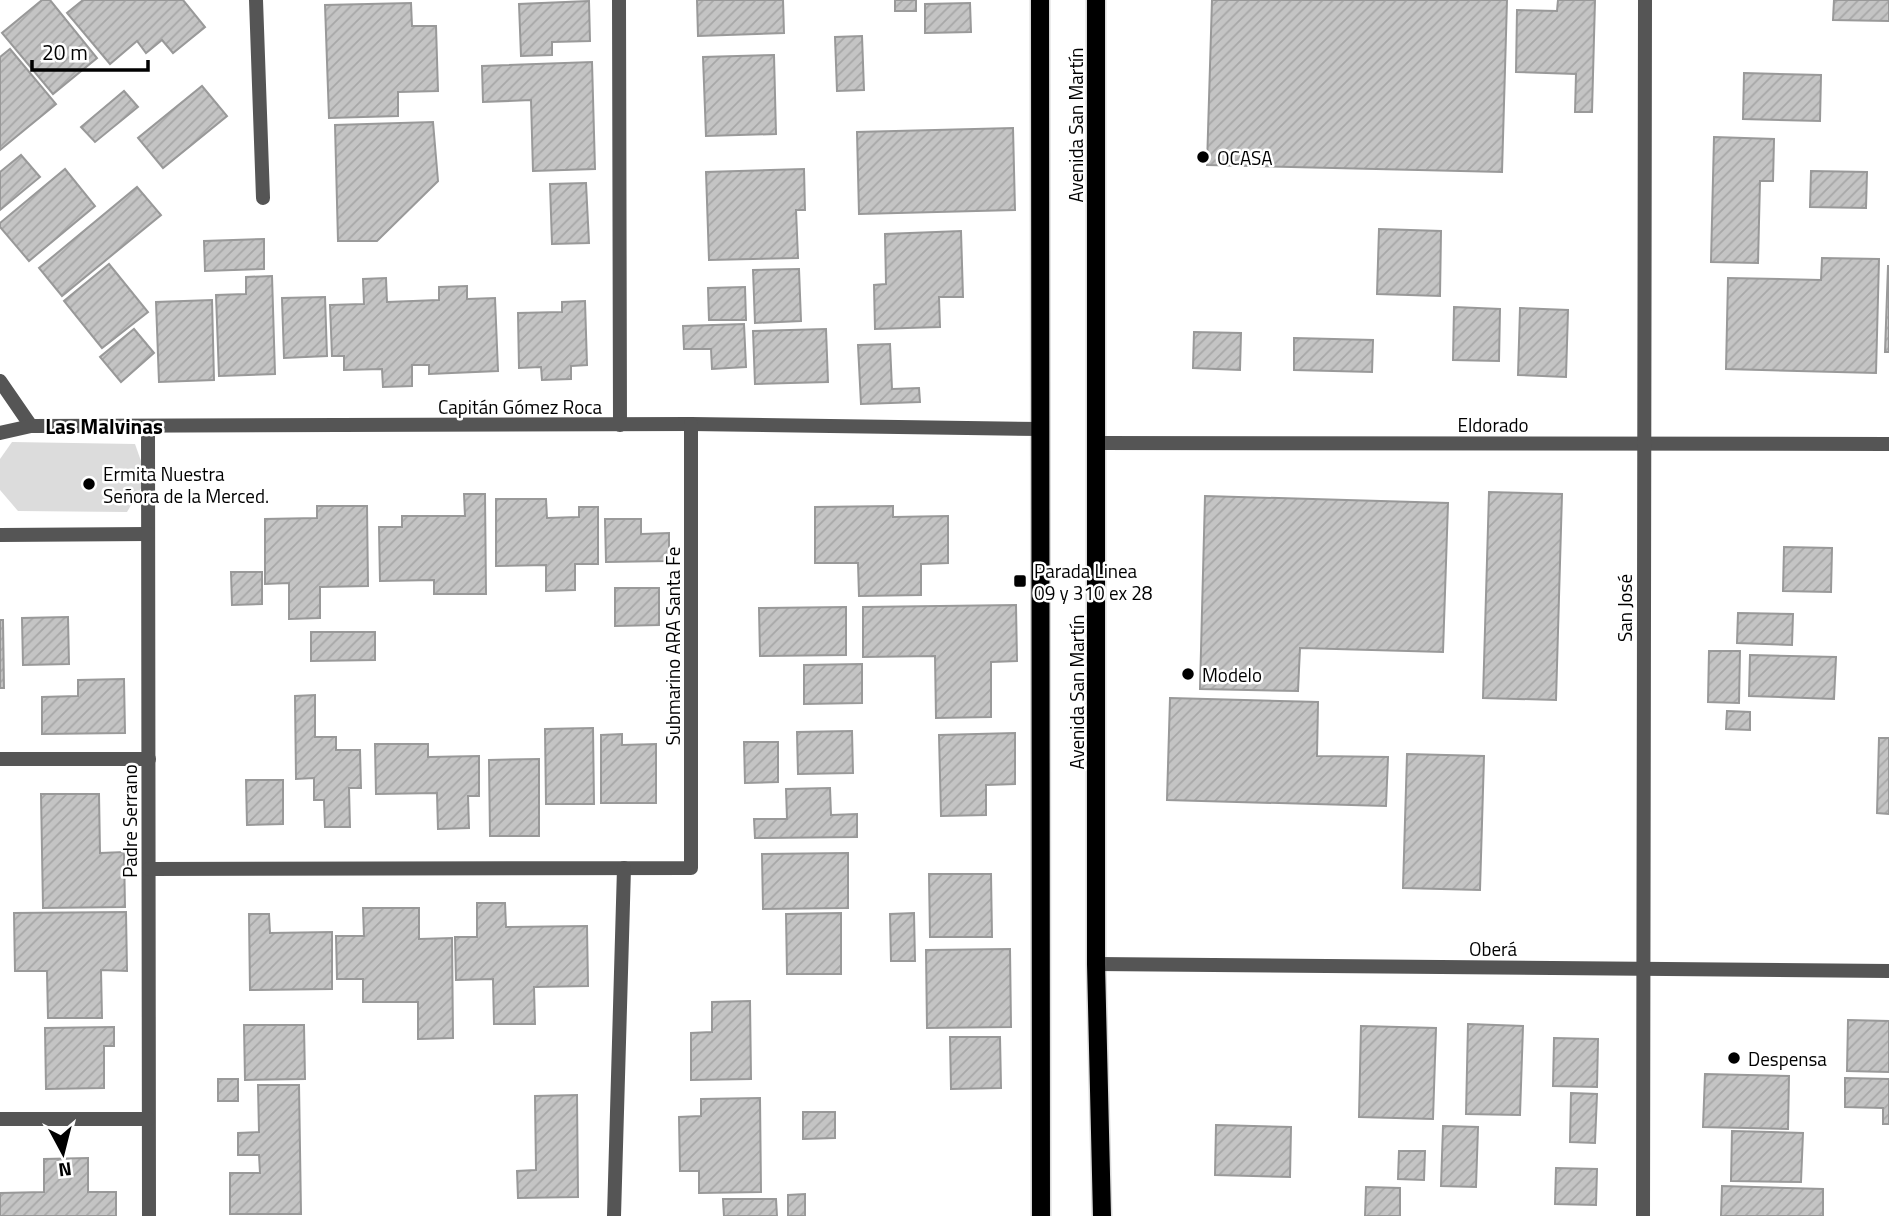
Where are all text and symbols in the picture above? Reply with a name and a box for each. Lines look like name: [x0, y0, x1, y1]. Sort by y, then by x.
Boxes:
scale bar: [32, 28, 147, 72]
text: 20 m: [42, 36, 88, 68]
street label: Avenida San Martín: [1061, 48, 1090, 202]
place label: OCASA: [1217, 143, 1273, 172]
marker: OCASA: [1195, 149, 1211, 165]
street label: Capitán Gómez Roca: [438, 392, 602, 421]
district label: Las Malvinas: [45, 410, 163, 442]
street label: Eldorado: [1457, 410, 1529, 439]
place label: Ermita Nuestra Señora de la Merced.: [103, 459, 269, 510]
marker: Ermita Nuestra Señora de la Merced.: [81, 476, 97, 492]
street label: Submarino ARA Santa Fe: [658, 547, 687, 745]
place label: Parada Linea 09 y 310 ex 28: [1034, 556, 1153, 607]
marker: Parada Linea 09 y 310 ex 28: [1012, 573, 1028, 589]
street label: San José: [1610, 574, 1639, 642]
street label: Avenida San Martín: [1062, 615, 1091, 769]
place label: Modelo: [1202, 660, 1262, 689]
marker: Modelo: [1180, 666, 1196, 682]
street label: Padre Serrano: [115, 764, 144, 878]
street label: Oberá: [1469, 934, 1518, 963]
place label: Despensa: [1748, 1044, 1827, 1073]
marker: Despensa: [1726, 1050, 1742, 1066]
north arrow: [28, 1118, 98, 1188]
text: N: [57, 1155, 73, 1186]

